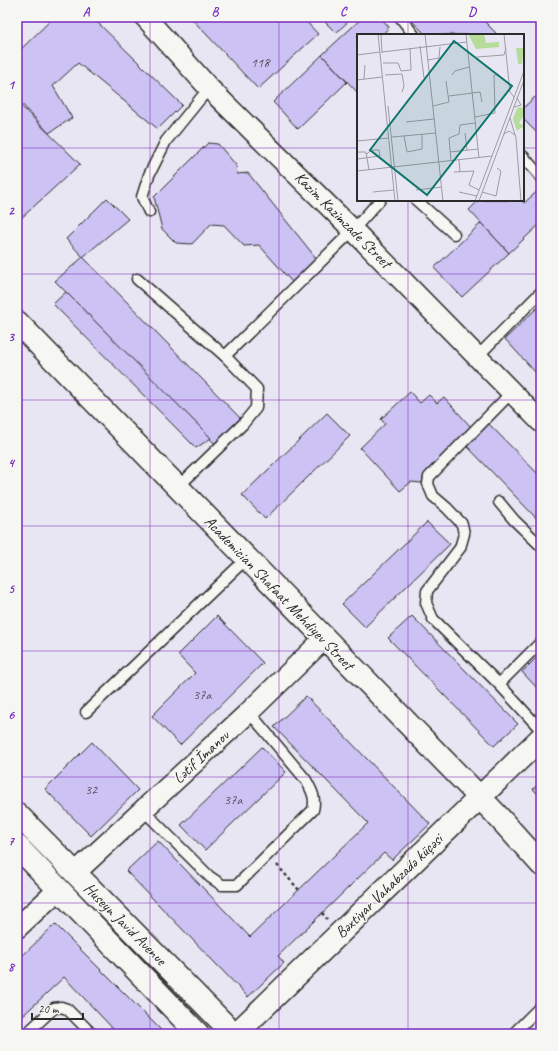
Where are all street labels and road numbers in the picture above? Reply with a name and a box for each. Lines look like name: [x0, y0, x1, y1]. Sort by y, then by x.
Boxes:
street label: Kazim Kazimzade Street: [290, 167, 397, 274]
street label: Academician Shafaat Mehdiyev Street: [200, 512, 360, 676]
street label: Lətif İmanov: [169, 725, 234, 788]
street label: Bəxtiyar Vahabzadə küçəsi: [331, 828, 448, 942]
street label: Huseyn Javid Avenue: [79, 878, 172, 971]

